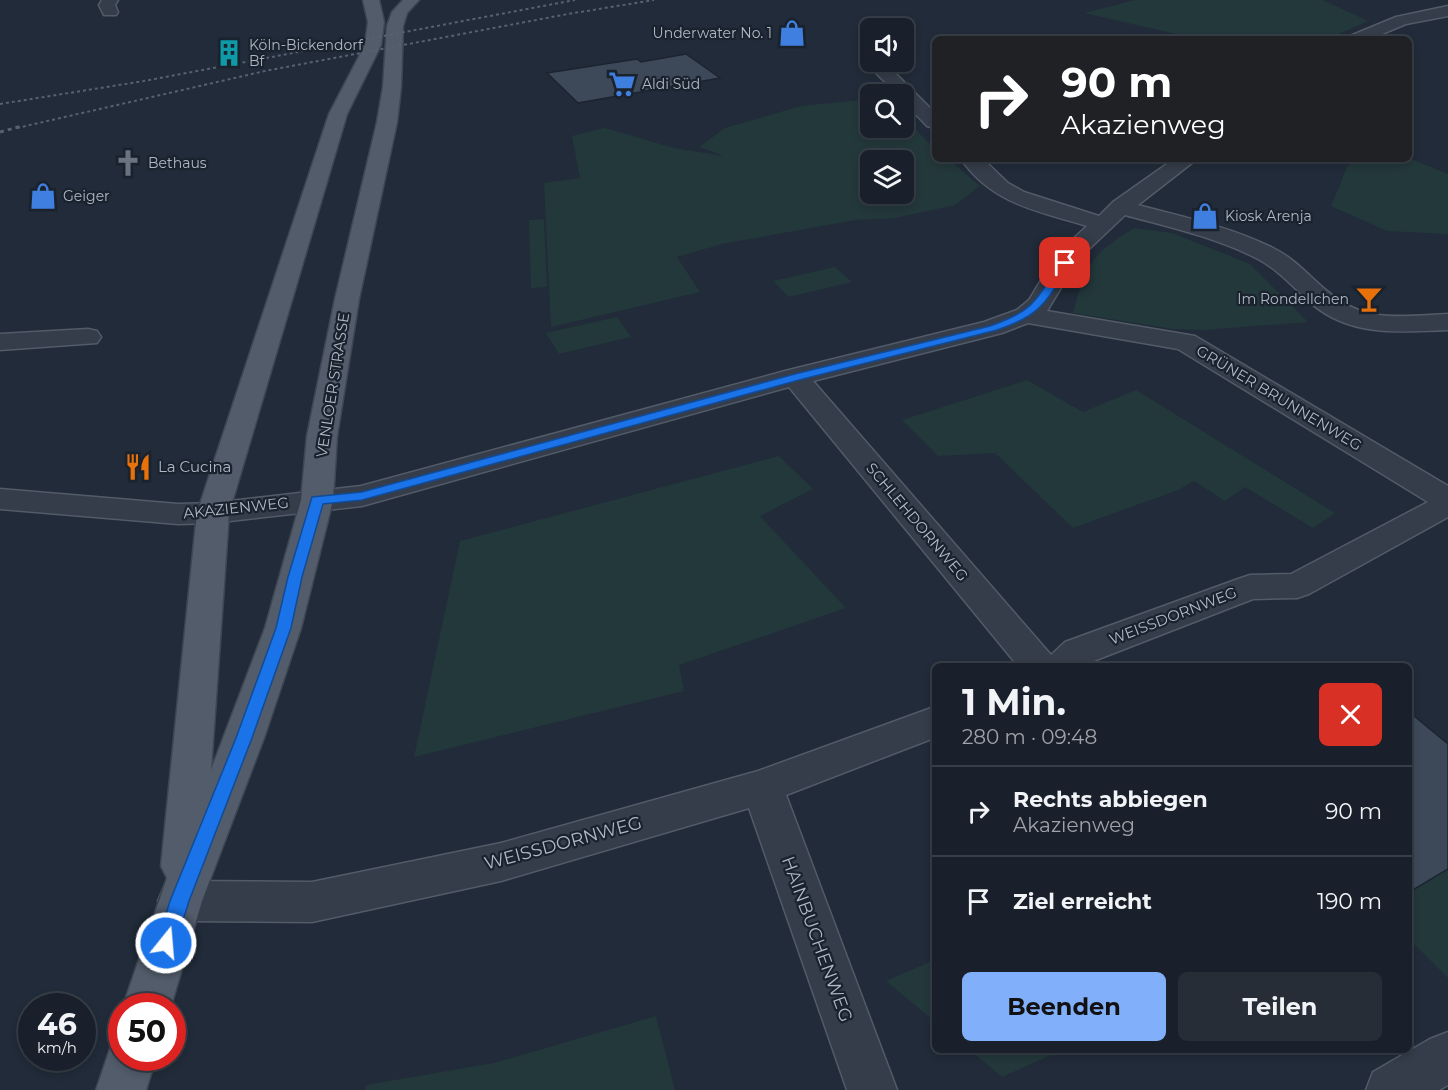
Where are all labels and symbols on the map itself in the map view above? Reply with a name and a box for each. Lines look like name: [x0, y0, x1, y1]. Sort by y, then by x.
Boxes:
shop icon: Underwater No. 1: [777, 18, 807, 48]
place label: Underwater No. 1: [653, 24, 772, 42]
place label: Köln-Bickendorf Bf: [249, 36, 364, 70]
building icon: Köln-Bickendorf Bf: [214, 38, 244, 68]
supermarket icon: Aldi Süd: [607, 69, 637, 99]
place label: Aldi Süd: [642, 75, 700, 93]
church icon: Bethaus: [113, 148, 143, 178]
place label: Bethaus: [148, 154, 207, 172]
shop icon: Geiger: [28, 181, 58, 211]
place label: Geiger: [63, 187, 110, 205]
shop icon: Kiosk Arenja: [1190, 201, 1220, 231]
place label: Kiosk Arenja: [1225, 207, 1312, 225]
pin: [1039, 237, 1090, 288]
bar icon: Im Rondellchen: [1354, 284, 1384, 314]
place label: Im Rondellchen: [1237, 290, 1349, 308]
street label: VENLOER STRASSE: [312, 311, 353, 459]
street label: GRÜNER BRUNNENWEG: [1193, 341, 1365, 455]
restaurant icon: La Cucina: [123, 452, 153, 482]
place label: La Cucina: [158, 457, 231, 476]
street label: SCHLEHDORNWEG: [862, 459, 973, 585]
street label: AKAZIENWEG: [182, 493, 290, 522]
street label: WEISSDORNWEG: [1106, 582, 1239, 649]
street label: WEISSDORNWEG: [482, 811, 644, 875]
street label: HAINBUCHENWEG: [777, 853, 857, 1025]
position arrow: [134, 911, 198, 975]
speed limit sign: 50: [108, 993, 186, 1071]

